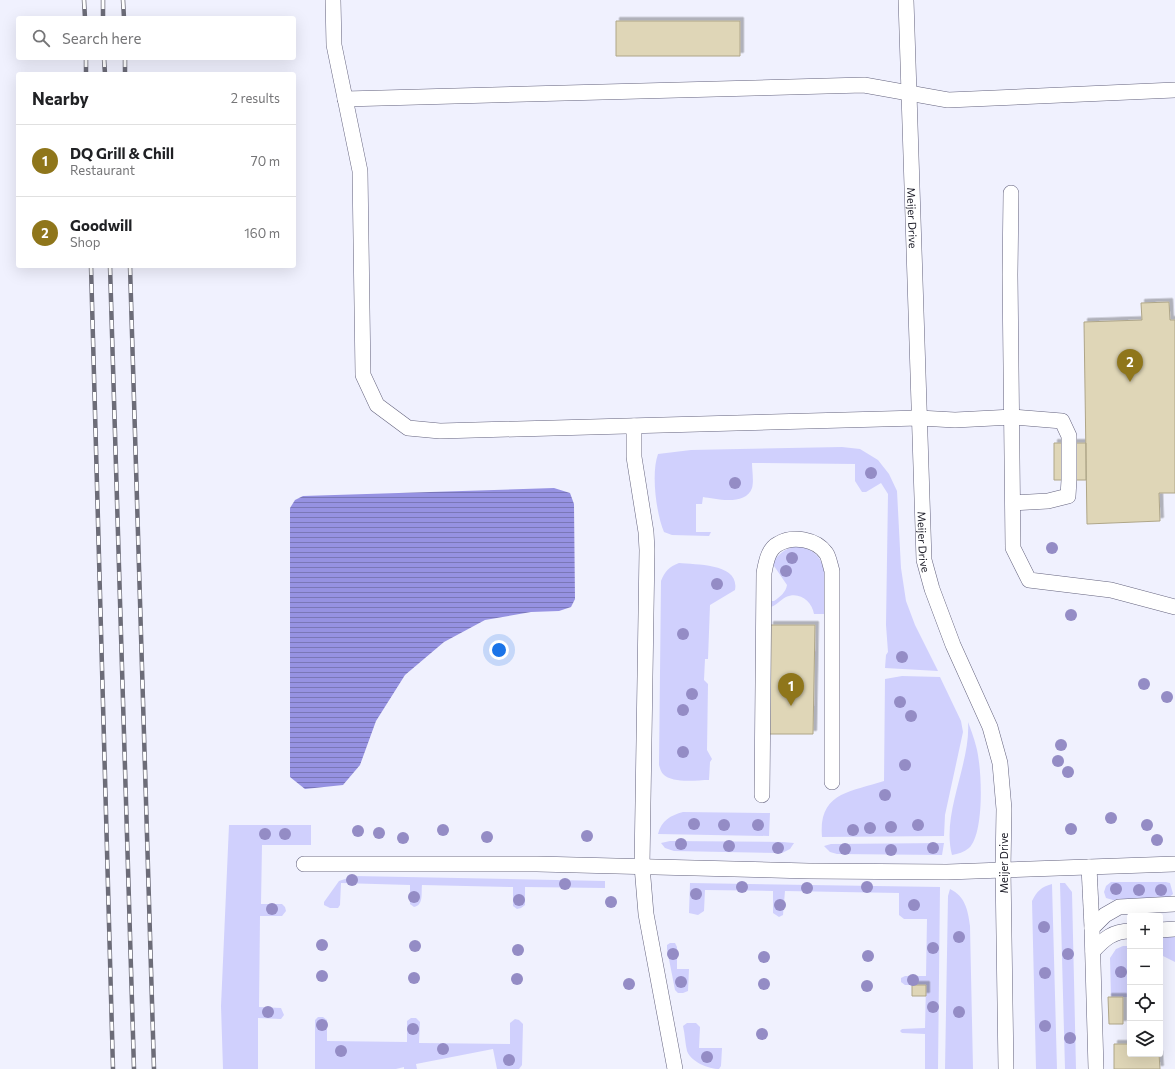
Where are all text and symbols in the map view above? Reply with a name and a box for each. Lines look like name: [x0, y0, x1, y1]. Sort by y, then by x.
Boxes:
search box: [16, 16, 296, 60]
icon: search: [30, 27, 52, 49]
text: Search here: [62, 29, 141, 47]
text: Nearby: [32, 88, 89, 109]
text: 2 results: [231, 90, 280, 106]
text: DQ Grill & Chill: [70, 144, 174, 162]
text: 1: [42, 153, 48, 169]
text: 70 m: [251, 153, 280, 169]
text: Restaurant: [70, 162, 135, 178]
street label: Meijer Drive: [906, 187, 920, 249]
text: Goodwill: [70, 216, 132, 234]
text: 2: [41, 225, 49, 241]
text: 160 m: [244, 225, 280, 241]
text: Shop: [70, 234, 101, 250]
pin: 2: [1117, 349, 1143, 382]
street label: Meijer Drive: [916, 511, 934, 574]
your location: [489, 640, 509, 660]
pin: 1: [778, 673, 804, 706]
street label: Meijer Drive: [997, 832, 1010, 893]
map controls: [1127, 913, 1163, 1057]
button: +: [1127, 913, 1163, 949]
button: −: [1127, 949, 1163, 985]
button: locate: [1127, 985, 1163, 1021]
button: layers: [1127, 1021, 1163, 1057]

